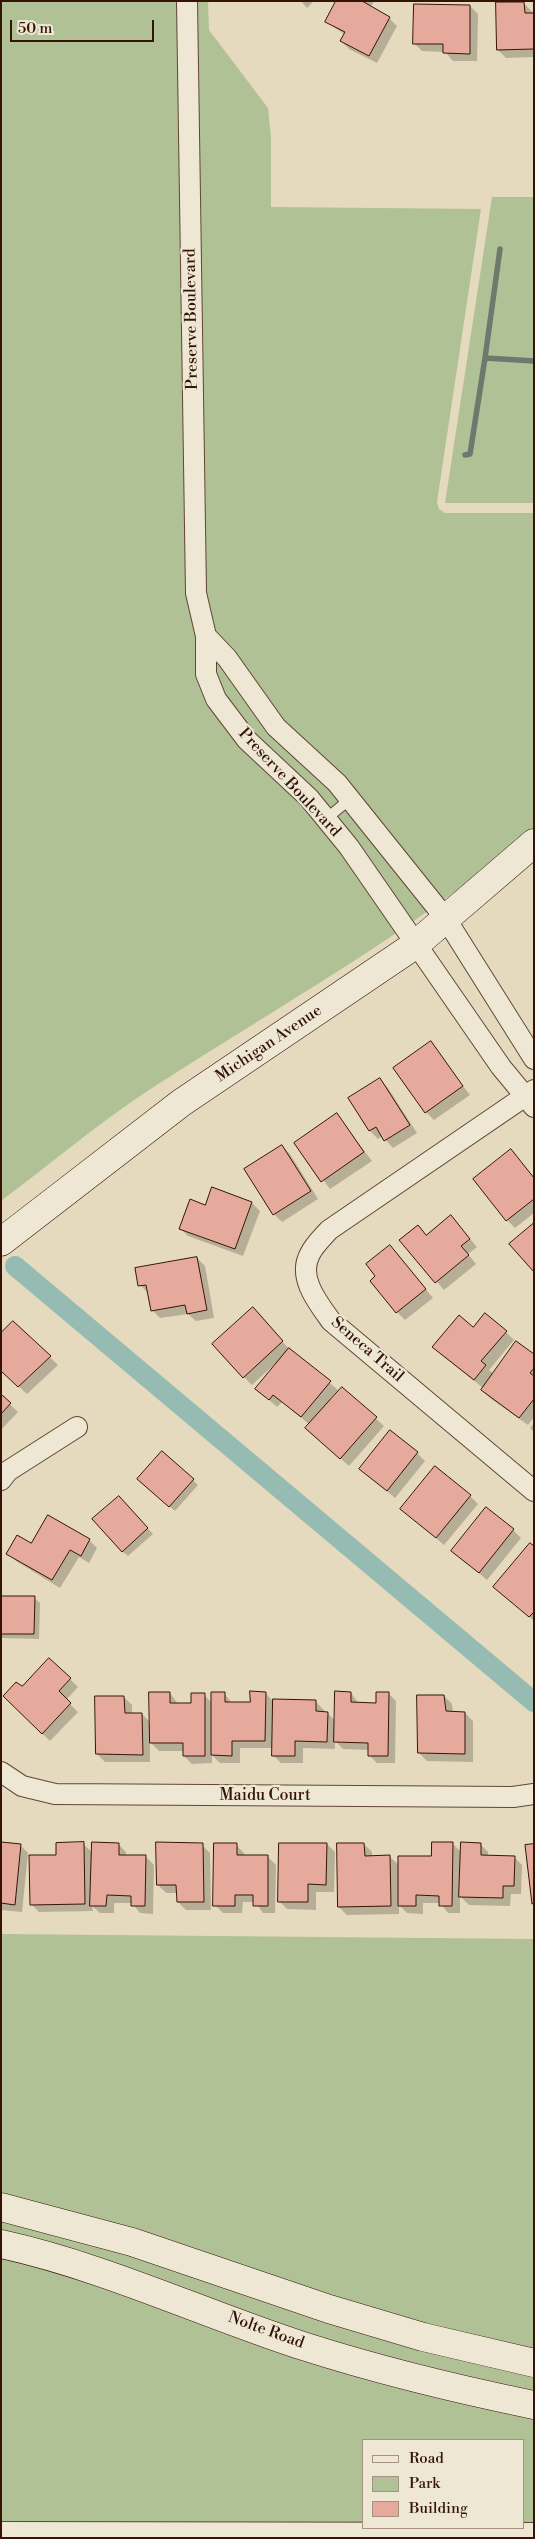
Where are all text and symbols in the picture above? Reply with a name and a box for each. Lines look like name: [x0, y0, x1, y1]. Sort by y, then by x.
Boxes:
scale bar: [12, 10, 156, 42]
text: 50 m: [18, 19, 52, 38]
street label: Preserve Boulevard: [181, 248, 203, 390]
street label: Preserve Boulevard: [234, 725, 344, 841]
street label: Michigan Avenue: [212, 1001, 326, 1087]
street label: Seneca Trail: [327, 1313, 407, 1387]
street label: Maidu Court: [219, 1786, 311, 1806]
street label: Nolte Road: [225, 2308, 307, 2354]
legend: [362, 2439, 525, 2529]
text: Road: [409, 2449, 444, 2468]
text: Park: [409, 2474, 440, 2493]
text: Building: [409, 2499, 468, 2518]

